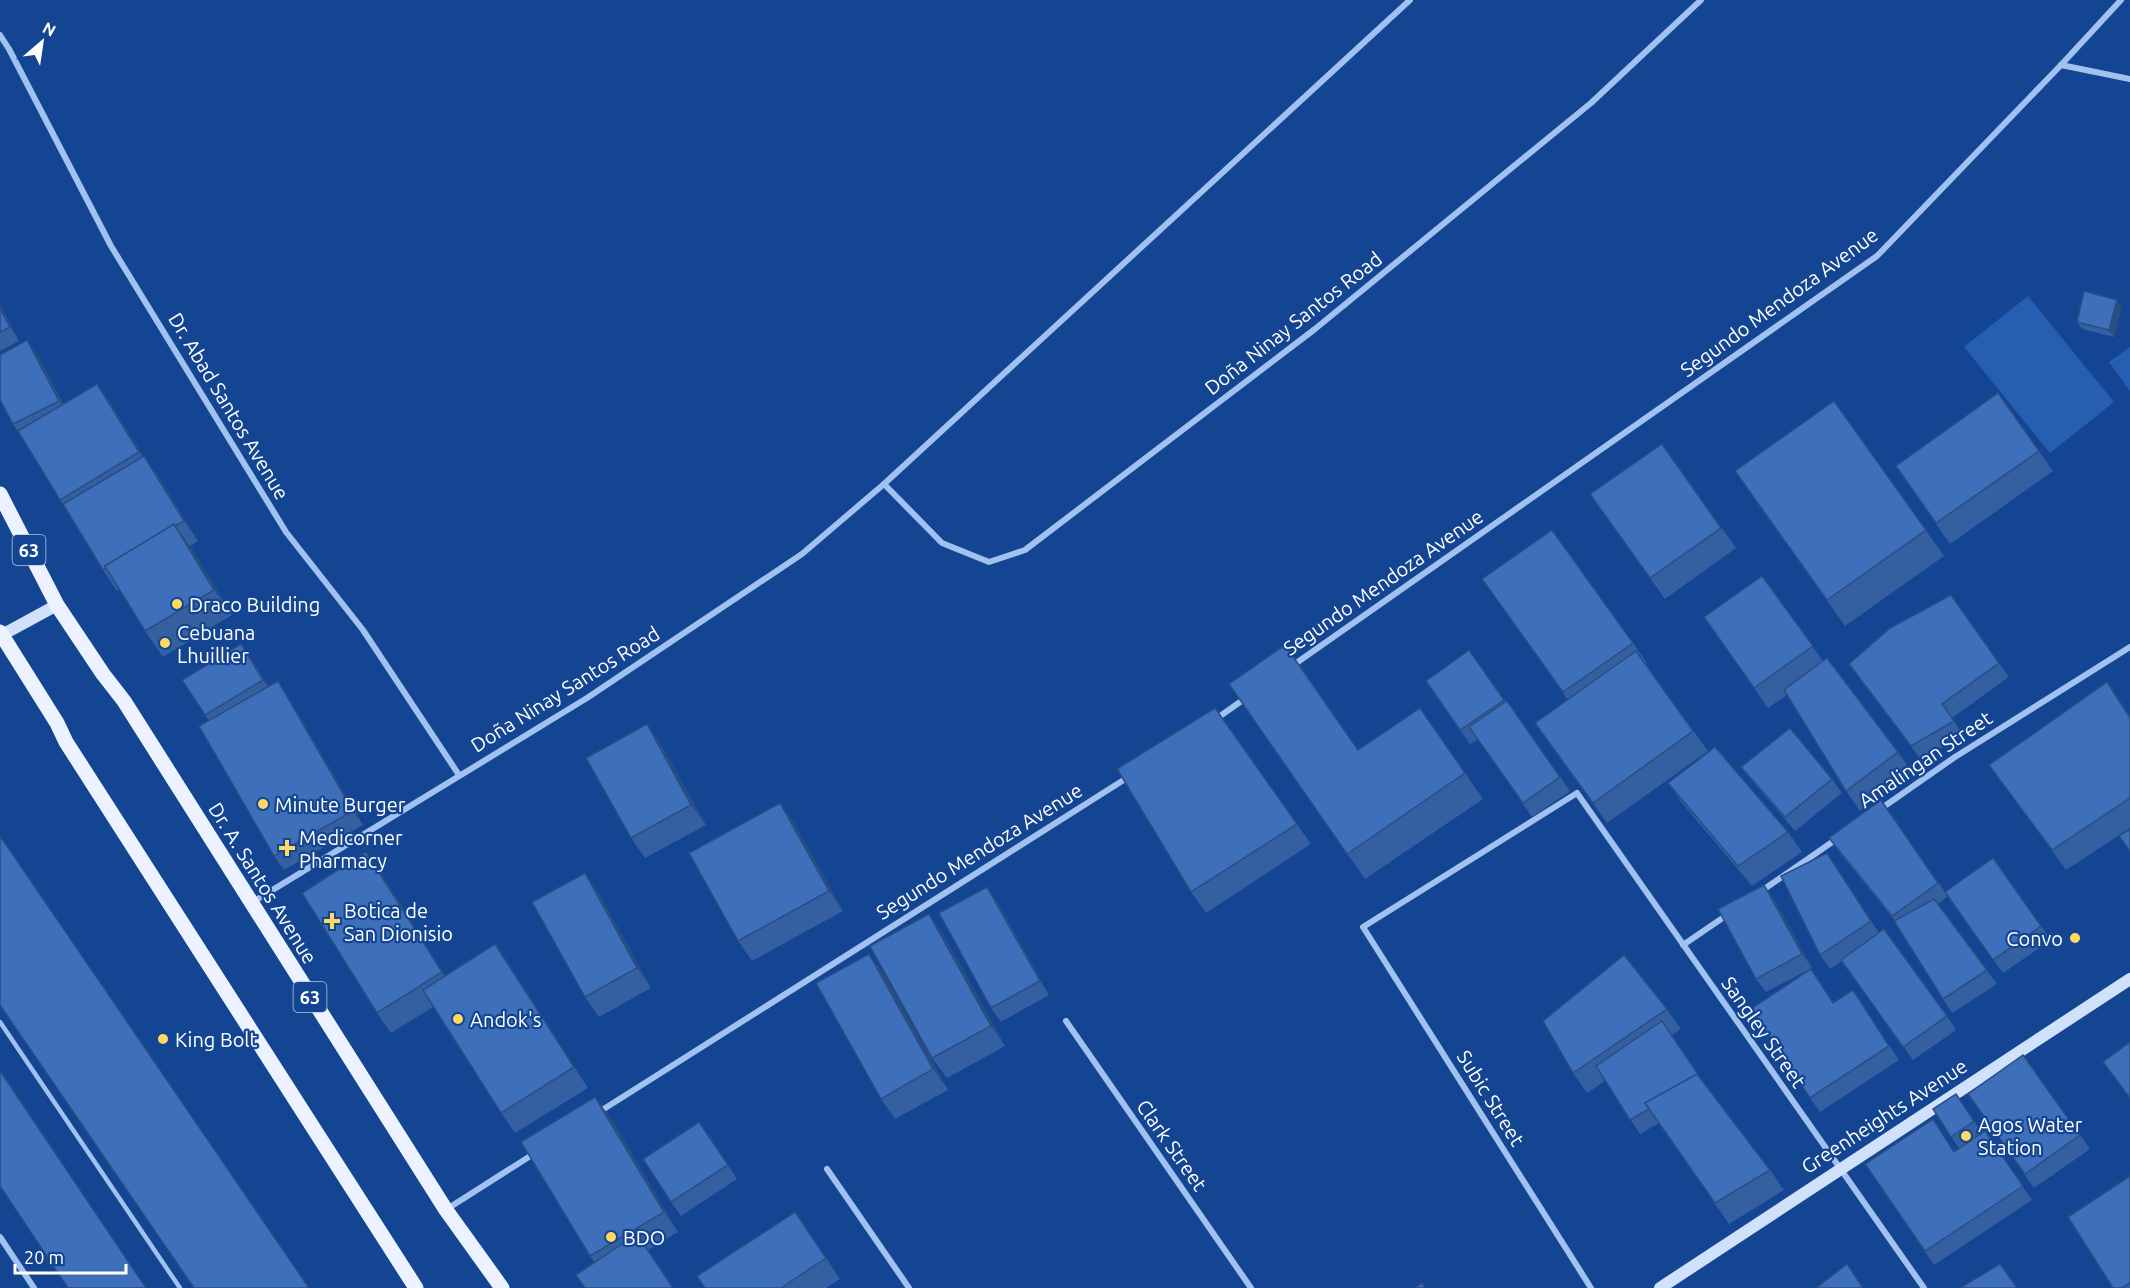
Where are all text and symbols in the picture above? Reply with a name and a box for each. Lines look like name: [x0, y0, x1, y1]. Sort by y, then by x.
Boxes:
north arrow: [12, 12, 72, 72]
text: N: [40, 18, 59, 40]
street label: Segundo Mendoza Avenue: [1676, 223, 1882, 381]
street label: Doña Ninay Santos Road: [1200, 247, 1386, 399]
street label: Dr. Abad Santos Avenue: [164, 308, 294, 504]
street label: Segundo Mendoza Avenue: [1279, 504, 1487, 660]
road number: 63: [12, 535, 46, 565]
place label: Draco Building: [189, 593, 320, 616]
marker: Draco Building: [170, 597, 184, 611]
place label: Cebuana Lhuillier: [177, 621, 255, 667]
street label: Doña Ninay Santos Road: [466, 621, 664, 757]
marker: Cebuana Lhuillier: [158, 636, 172, 650]
street label: Amalingan Street: [1854, 706, 1996, 812]
street label: Segundo Mendoza Avenue: [872, 778, 1086, 924]
place label: Minute Burger: [275, 793, 406, 816]
marker: Minute Burger: [256, 797, 270, 811]
street label: Dr. A. Santos Avenue: [204, 798, 322, 968]
place label: Medicorner Pharmacy: [299, 826, 403, 872]
marker: Medicorner Pharmacy: [280, 841, 294, 855]
place label: Botica de San Dionisio: [344, 899, 453, 945]
marker: Botica de San Dionisio: [325, 914, 339, 928]
place label: Convo: [2006, 927, 2063, 950]
marker: Convo: [2068, 931, 2082, 945]
street label: Sangley Street: [1717, 972, 1811, 1092]
road number: 63: [294, 982, 326, 1012]
place label: Andok's: [470, 1008, 541, 1031]
marker: Andok's: [451, 1012, 465, 1026]
place label: King Bolt: [175, 1028, 258, 1051]
marker: King Bolt: [156, 1032, 170, 1046]
street label: Subic Street: [1453, 1046, 1529, 1150]
street label: Greenheights Avenue: [1797, 1054, 1971, 1178]
street label: Clark Street: [1132, 1095, 1212, 1195]
place label: Agos Water Station: [1978, 1113, 2083, 1159]
marker: Agos Water Station: [1959, 1129, 1973, 1143]
place label: BDO: [623, 1226, 665, 1249]
marker: BDO: [604, 1230, 618, 1244]
scale bar: [15, 1237, 126, 1275]
text: 20 m: [24, 1247, 64, 1267]

